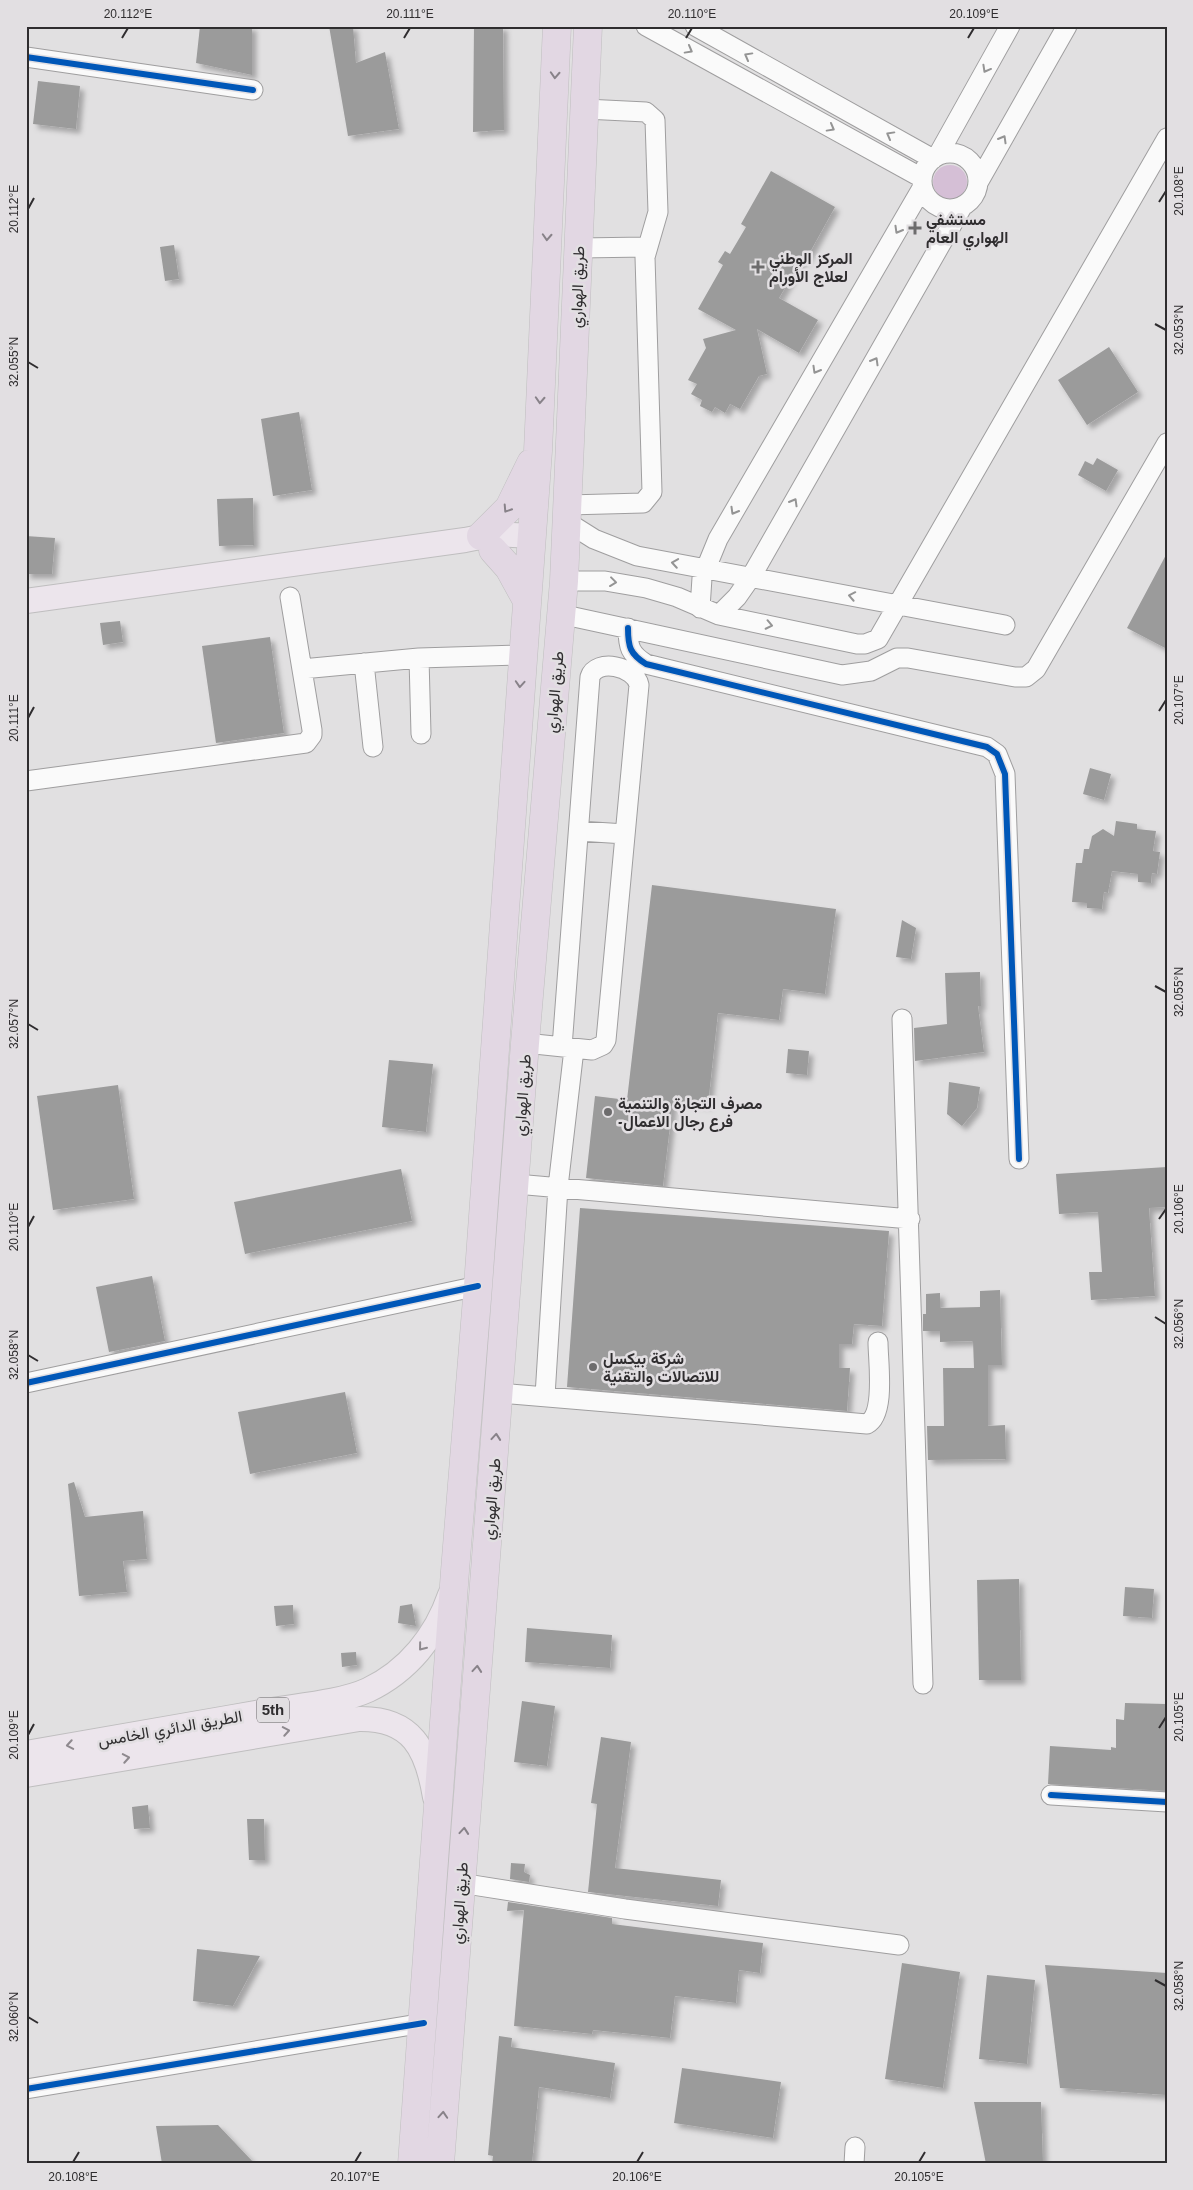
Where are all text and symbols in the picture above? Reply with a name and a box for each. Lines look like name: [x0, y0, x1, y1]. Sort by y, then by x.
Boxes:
text: 20.112°E: [104, 7, 152, 21]
text: 20.111°E: [386, 7, 434, 21]
text: 20.110°E: [668, 7, 716, 21]
text: 20.109°E: [949, 7, 999, 21]
one-way arrow: [684, 43, 693, 53]
one-way arrow: [744, 52, 753, 62]
one-way arrow: [982, 64, 992, 73]
one-way arrow: [549, 71, 560, 79]
one-way arrow: [826, 122, 835, 132]
one-way arrow: [886, 131, 895, 141]
one-way arrow: [997, 135, 1007, 144]
text: 20.108°E: [1172, 166, 1186, 216]
text: 20.112°E: [7, 185, 21, 233]
place label: مستشفي الهواري العام: [926, 211, 1008, 251]
marker: مستشفي الهواري العام: [908, 221, 922, 235]
one-way arrow: [894, 224, 904, 233]
one-way arrow: [542, 234, 553, 242]
street label: طريق الهواري: [568, 246, 592, 329]
place label: المركز الوطني لعلاج الأورام: [769, 250, 853, 287]
marker: المركز الوطني لعلاج الأورام: [751, 260, 765, 274]
text: 32.053°N: [1172, 305, 1186, 355]
text: 32.055°N: [7, 337, 21, 387]
one-way arrow: [868, 357, 878, 366]
one-way arrow: [812, 365, 822, 374]
one-way arrow: [535, 396, 545, 404]
one-way arrow: [788, 498, 798, 507]
one-way arrow: [504, 504, 513, 513]
one-way arrow: [731, 505, 741, 514]
one-way arrow: [671, 558, 679, 569]
one-way arrow: [609, 576, 617, 587]
one-way arrow: [847, 591, 856, 601]
one-way arrow: [764, 619, 773, 630]
street label: طريق الهواري: [542, 650, 572, 734]
text: 20.107°E: [1172, 675, 1186, 725]
one-way arrow: [515, 680, 526, 688]
text: 20.111°E: [7, 694, 21, 742]
text: 32.055°N: [1172, 967, 1186, 1017]
text: 32.057°N: [7, 999, 21, 1049]
street label: طريق الهواري: [511, 1053, 539, 1137]
place label: مصرف التجارة والتنمية -فرع رجال الاعمال: [618, 1095, 763, 1132]
marker: مصرف التجارة والتنمية -فرع رجال الاعمال: [602, 1106, 614, 1118]
text: 20.106°E: [1172, 1184, 1186, 1234]
text: 20.110°E: [7, 1203, 21, 1251]
text: 32.056°N: [1172, 1299, 1186, 1349]
text: 32.058°N: [7, 1330, 21, 1380]
place label: شركة بيكسل للاتصالات والتقنية: [603, 1350, 719, 1387]
marker: شركة بيكسل للاتصالات والتقنية: [587, 1361, 599, 1373]
one-way arrow: [490, 1433, 501, 1441]
street label: طريق الهواري: [479, 1457, 509, 1541]
one-way arrow: [420, 1641, 428, 1650]
one-way arrow: [471, 1665, 482, 1673]
text: 20.105°E: [1172, 1692, 1186, 1742]
road number: 5th: [257, 1698, 289, 1722]
street label: الطريق الدائري الخامس: [97, 1707, 244, 1754]
text: 20.109°E: [7, 1710, 21, 1760]
one-way arrow: [283, 1726, 291, 1737]
one-way arrow: [66, 1740, 75, 1750]
one-way arrow: [122, 1754, 130, 1764]
one-way arrow: [458, 1827, 469, 1835]
street label: طريق الهواري: [448, 1861, 476, 1945]
text: 32.058°N: [1172, 1961, 1186, 2011]
text: 32.060°N: [7, 1992, 21, 2042]
one-way arrow: [438, 2111, 449, 2119]
text: 20.108°E: [48, 2170, 98, 2184]
text: 20.107°E: [330, 2170, 380, 2184]
text: 20.106°E: [612, 2170, 662, 2184]
text: 20.105°E: [894, 2170, 944, 2184]

